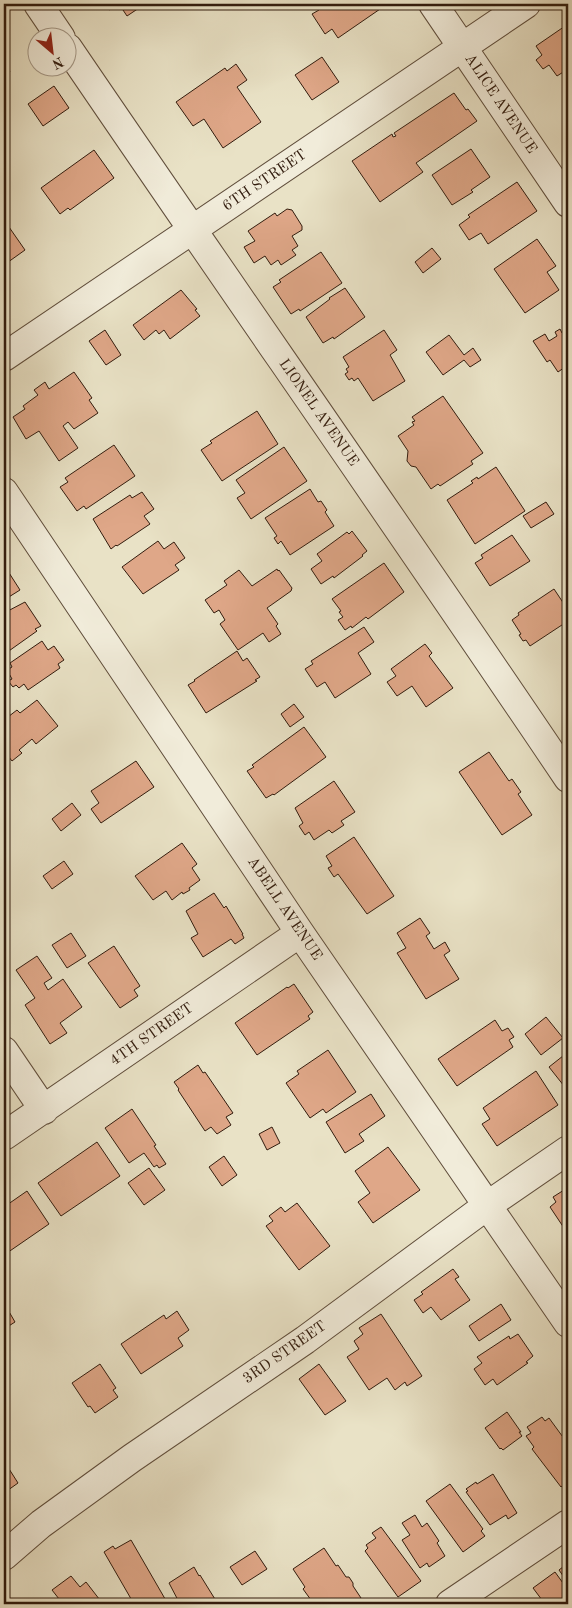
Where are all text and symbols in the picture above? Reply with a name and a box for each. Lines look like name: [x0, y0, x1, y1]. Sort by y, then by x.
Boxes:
north arrow: [28, 28, 78, 78]
street label: ALICE AVENUE: [461, 51, 539, 157]
text: N: [49, 54, 66, 71]
street label: 6TH STREET: [220, 147, 310, 215]
street label: LIONEL AVENUE: [275, 357, 361, 469]
street label: ABELL AVENUE: [244, 855, 324, 963]
street label: 4TH STREET: [108, 1001, 196, 1069]
street label: 3RD STREET: [241, 1319, 329, 1387]

